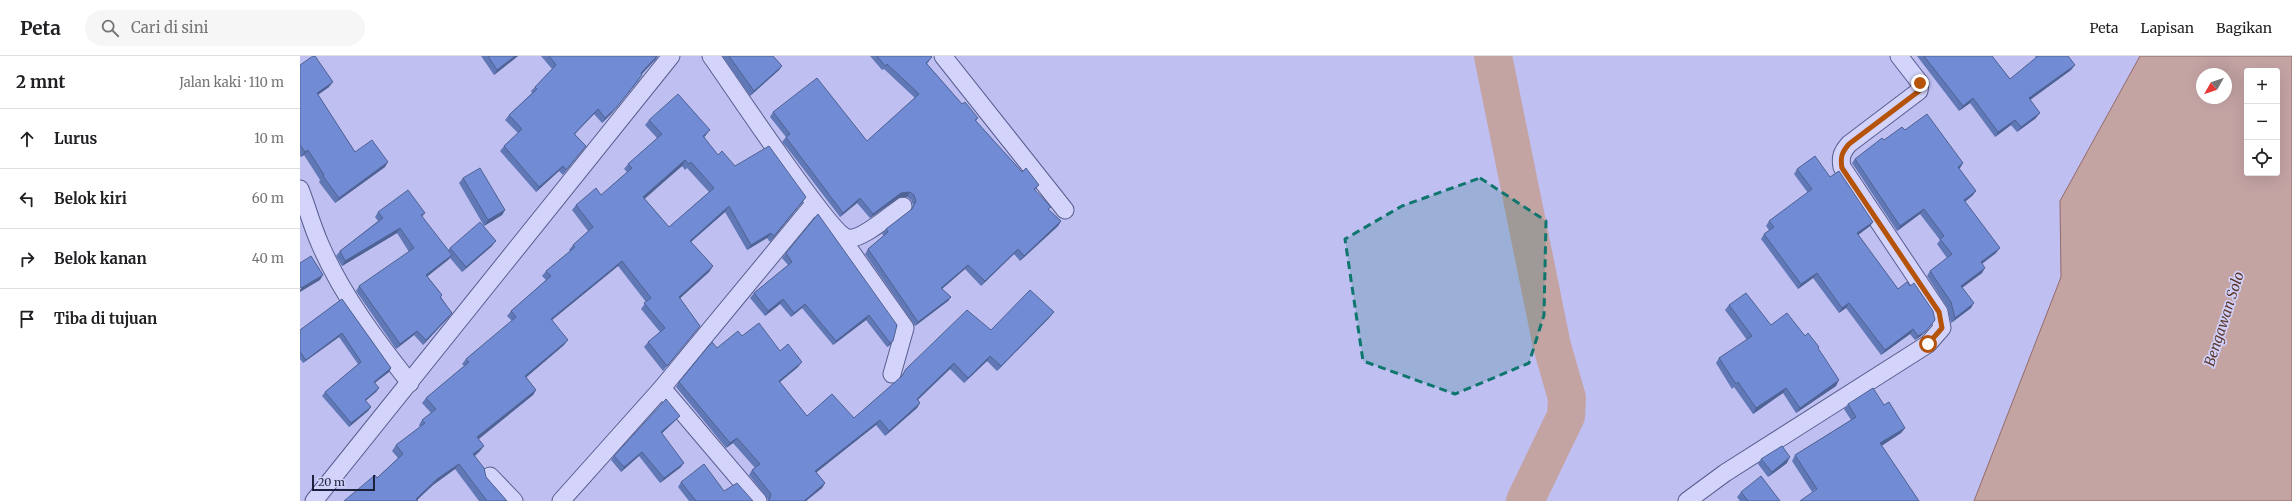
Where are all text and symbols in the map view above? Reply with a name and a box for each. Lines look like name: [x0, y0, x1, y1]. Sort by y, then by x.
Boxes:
search box: [85, 10, 365, 46]
text: Peta: [20, 16, 61, 40]
icon: search: [99, 17, 121, 39]
text: Cari di sini: [131, 18, 208, 37]
text: Peta: [2089, 19, 2119, 37]
text: Lapisan: [2141, 19, 2194, 37]
text: Bagikan: [2216, 19, 2272, 37]
north arrow: [2196, 68, 2232, 104]
map controls: [2244, 68, 2280, 176]
button: +: [2244, 68, 2280, 104]
text: 2 mnt: [16, 71, 65, 93]
text: Jalan kaki · 110 m: [179, 74, 284, 91]
route end: [1911, 74, 1929, 92]
button: −: [2244, 104, 2280, 140]
icon: ahead: [16, 128, 38, 150]
text: Lurus: [54, 129, 97, 148]
text: 10 m: [254, 130, 284, 147]
button: locate: [2244, 140, 2280, 176]
icon: left: [16, 188, 38, 210]
text: Belok kiri: [54, 189, 127, 208]
text: 60 m: [252, 190, 284, 207]
icon: right: [16, 248, 38, 270]
text: Belok kanan: [54, 249, 147, 268]
text: 40 m: [252, 250, 284, 267]
water label: Bengawan Solo: [2200, 269, 2248, 369]
icon: arrive: [16, 308, 38, 330]
text: Tiba di tujuan: [54, 309, 157, 328]
route start: [1919, 335, 1937, 353]
scale bar: [312, 473, 375, 492]
text: 20 m: [318, 475, 345, 489]

